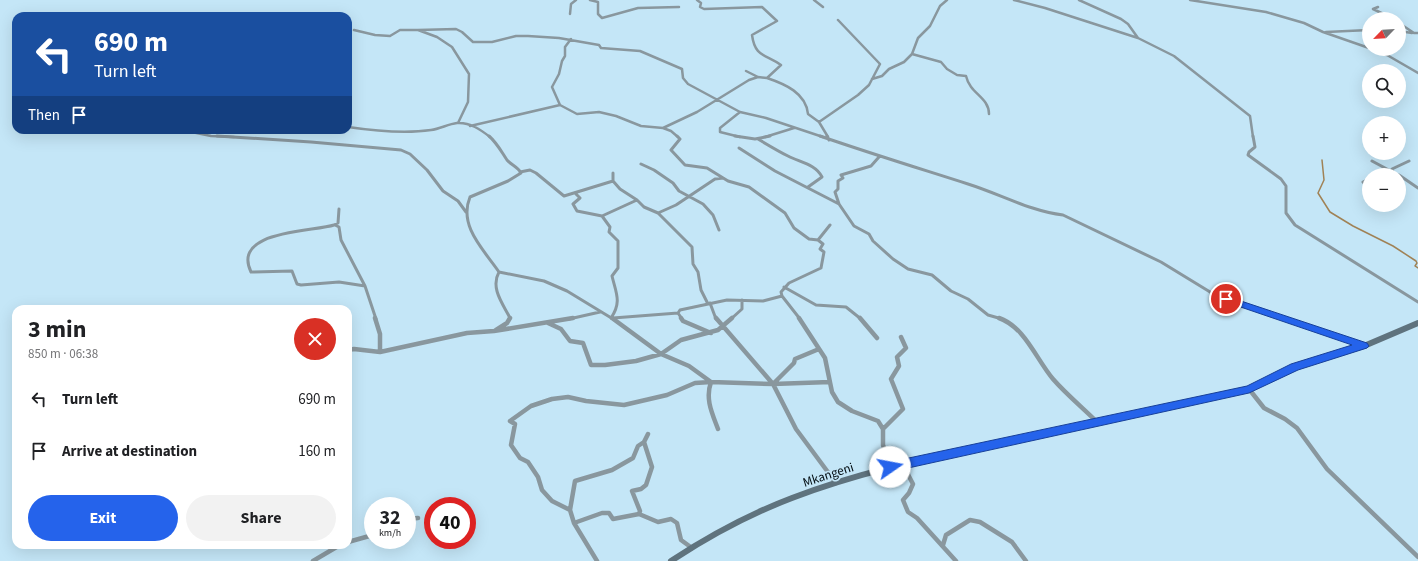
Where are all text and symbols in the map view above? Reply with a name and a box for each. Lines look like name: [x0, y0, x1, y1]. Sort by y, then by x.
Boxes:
north arrow: [1362, 12, 1406, 56]
map controls: [1362, 12, 1406, 212]
text: 690 m: [94, 22, 168, 62]
icon: left: [28, 28, 80, 80]
text: Turn left: [94, 59, 156, 84]
button: search: [1362, 64, 1406, 108]
icon: arrive: [68, 104, 90, 126]
text: Then: [28, 105, 60, 126]
button: +: [1362, 116, 1406, 160]
button: −: [1362, 168, 1406, 212]
pin: [1209, 282, 1243, 316]
icon: arrive: [1215, 288, 1237, 310]
text: 3 min: [28, 312, 86, 347]
button: close: [294, 318, 336, 360]
text: 850 m · 06:38: [28, 345, 98, 363]
icon: left: [28, 388, 50, 410]
text: Turn left: [62, 389, 118, 410]
text: 690 m: [298, 389, 336, 410]
icon: arrive: [28, 440, 50, 462]
text: Arrive at destination: [62, 441, 197, 462]
text: 160 m: [298, 441, 336, 462]
position arrow: [869, 446, 911, 488]
street label: Mkangeni: [801, 458, 856, 492]
button: Exit: [28, 495, 178, 541]
button: Share: [186, 495, 336, 541]
speed limit sign: 40: [424, 497, 476, 549]
text: 32: [379, 504, 401, 532]
text: km/h: [379, 526, 401, 540]

